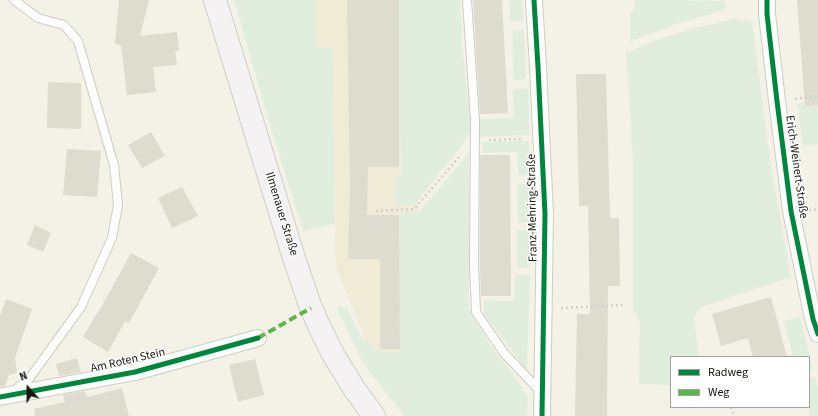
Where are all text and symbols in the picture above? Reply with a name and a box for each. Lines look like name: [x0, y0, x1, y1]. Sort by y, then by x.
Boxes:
street label: Erich-Weinert-Straße: [782, 114, 810, 220]
street label: Franz-Mehring-Straße: [525, 154, 541, 262]
street label: Ilmenauer Straße: [261, 170, 301, 258]
street label: Am Roten Stein: [89, 345, 167, 377]
legend: [670, 356, 810, 408]
text: Radweg: [708, 364, 748, 381]
north arrow: [8, 368, 48, 408]
text: N: [17, 368, 30, 385]
text: Weg: [708, 384, 729, 401]

